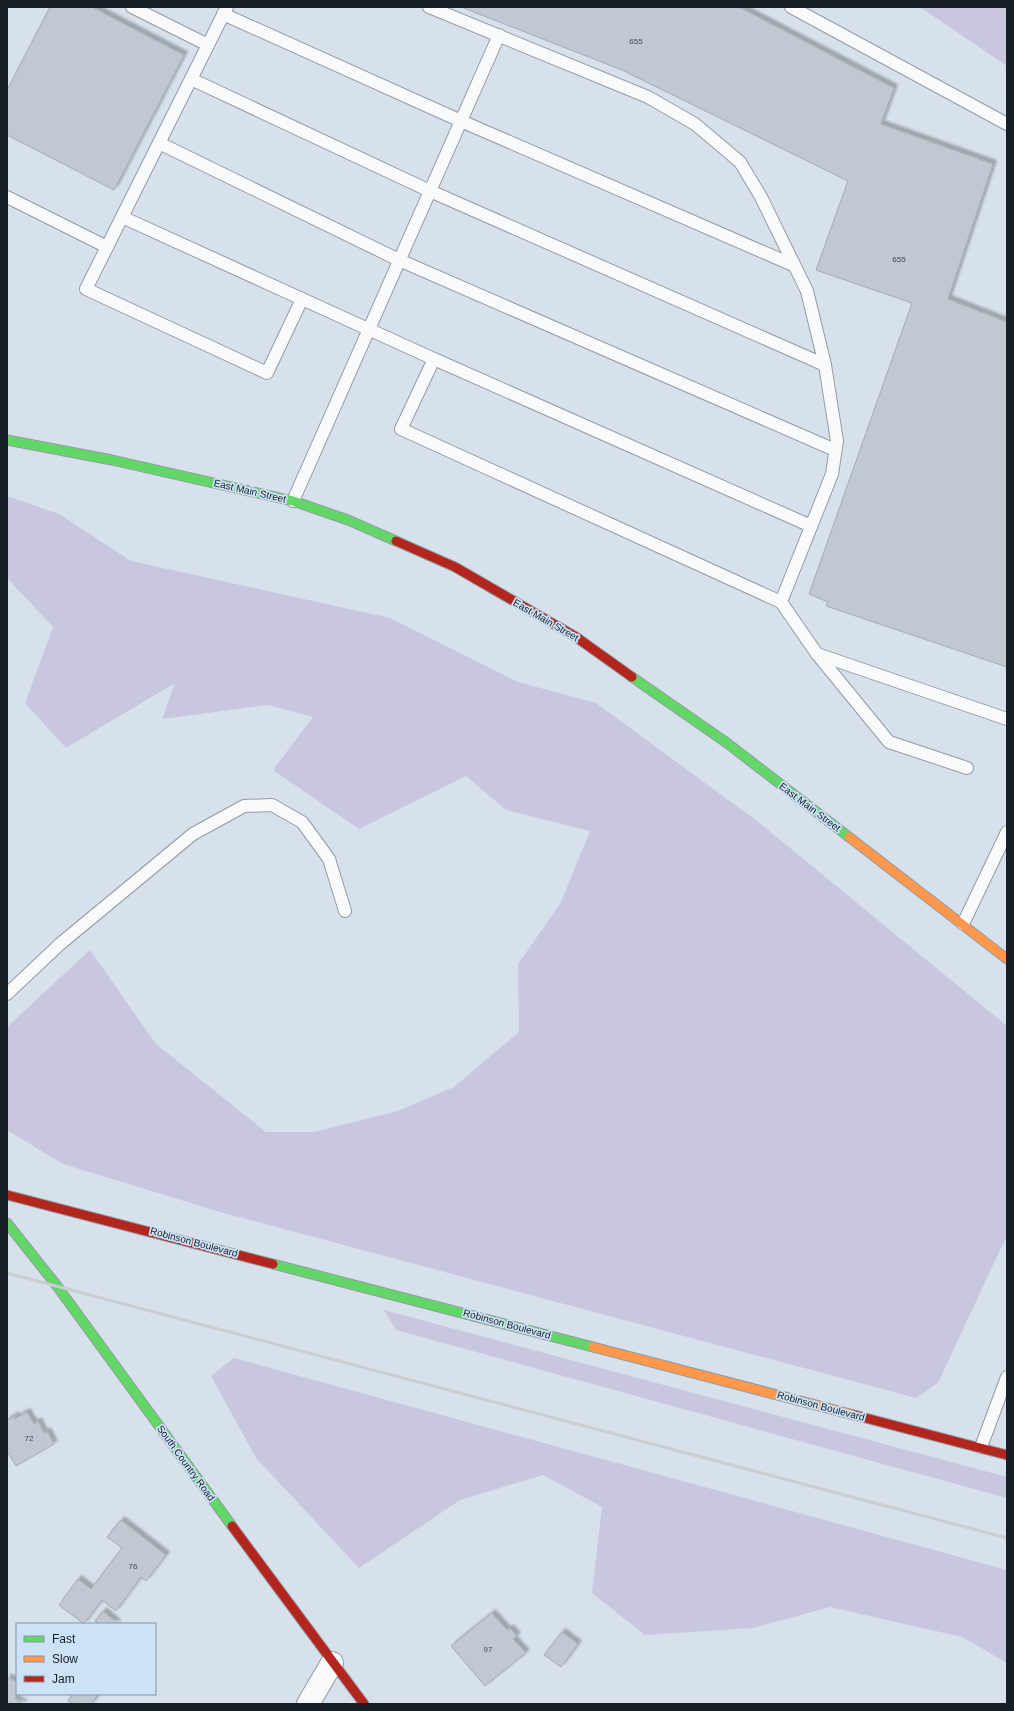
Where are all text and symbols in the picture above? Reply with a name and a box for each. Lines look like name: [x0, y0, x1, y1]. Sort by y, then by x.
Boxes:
house number: 655: [629, 37, 643, 46]
house number: 655: [892, 255, 906, 264]
street label: East Main Street: [213, 477, 287, 505]
street label: East Main Street: [511, 597, 581, 643]
street label: East Main Street: [777, 780, 843, 834]
street label: Robinson Boulevard: [149, 1225, 239, 1259]
street label: Robinson Boulevard: [462, 1307, 552, 1341]
street label: Robinson Boulevard: [776, 1389, 866, 1423]
street label: South Country Road: [155, 1423, 217, 1503]
house number: 72: [25, 1434, 34, 1443]
house number: 76: [129, 1562, 138, 1571]
legend: [16, 1623, 156, 1695]
text: Fast: [52, 1632, 76, 1646]
house number: 97: [484, 1645, 493, 1654]
text: Slow: [52, 1652, 78, 1666]
text: Jam: [52, 1672, 75, 1686]

